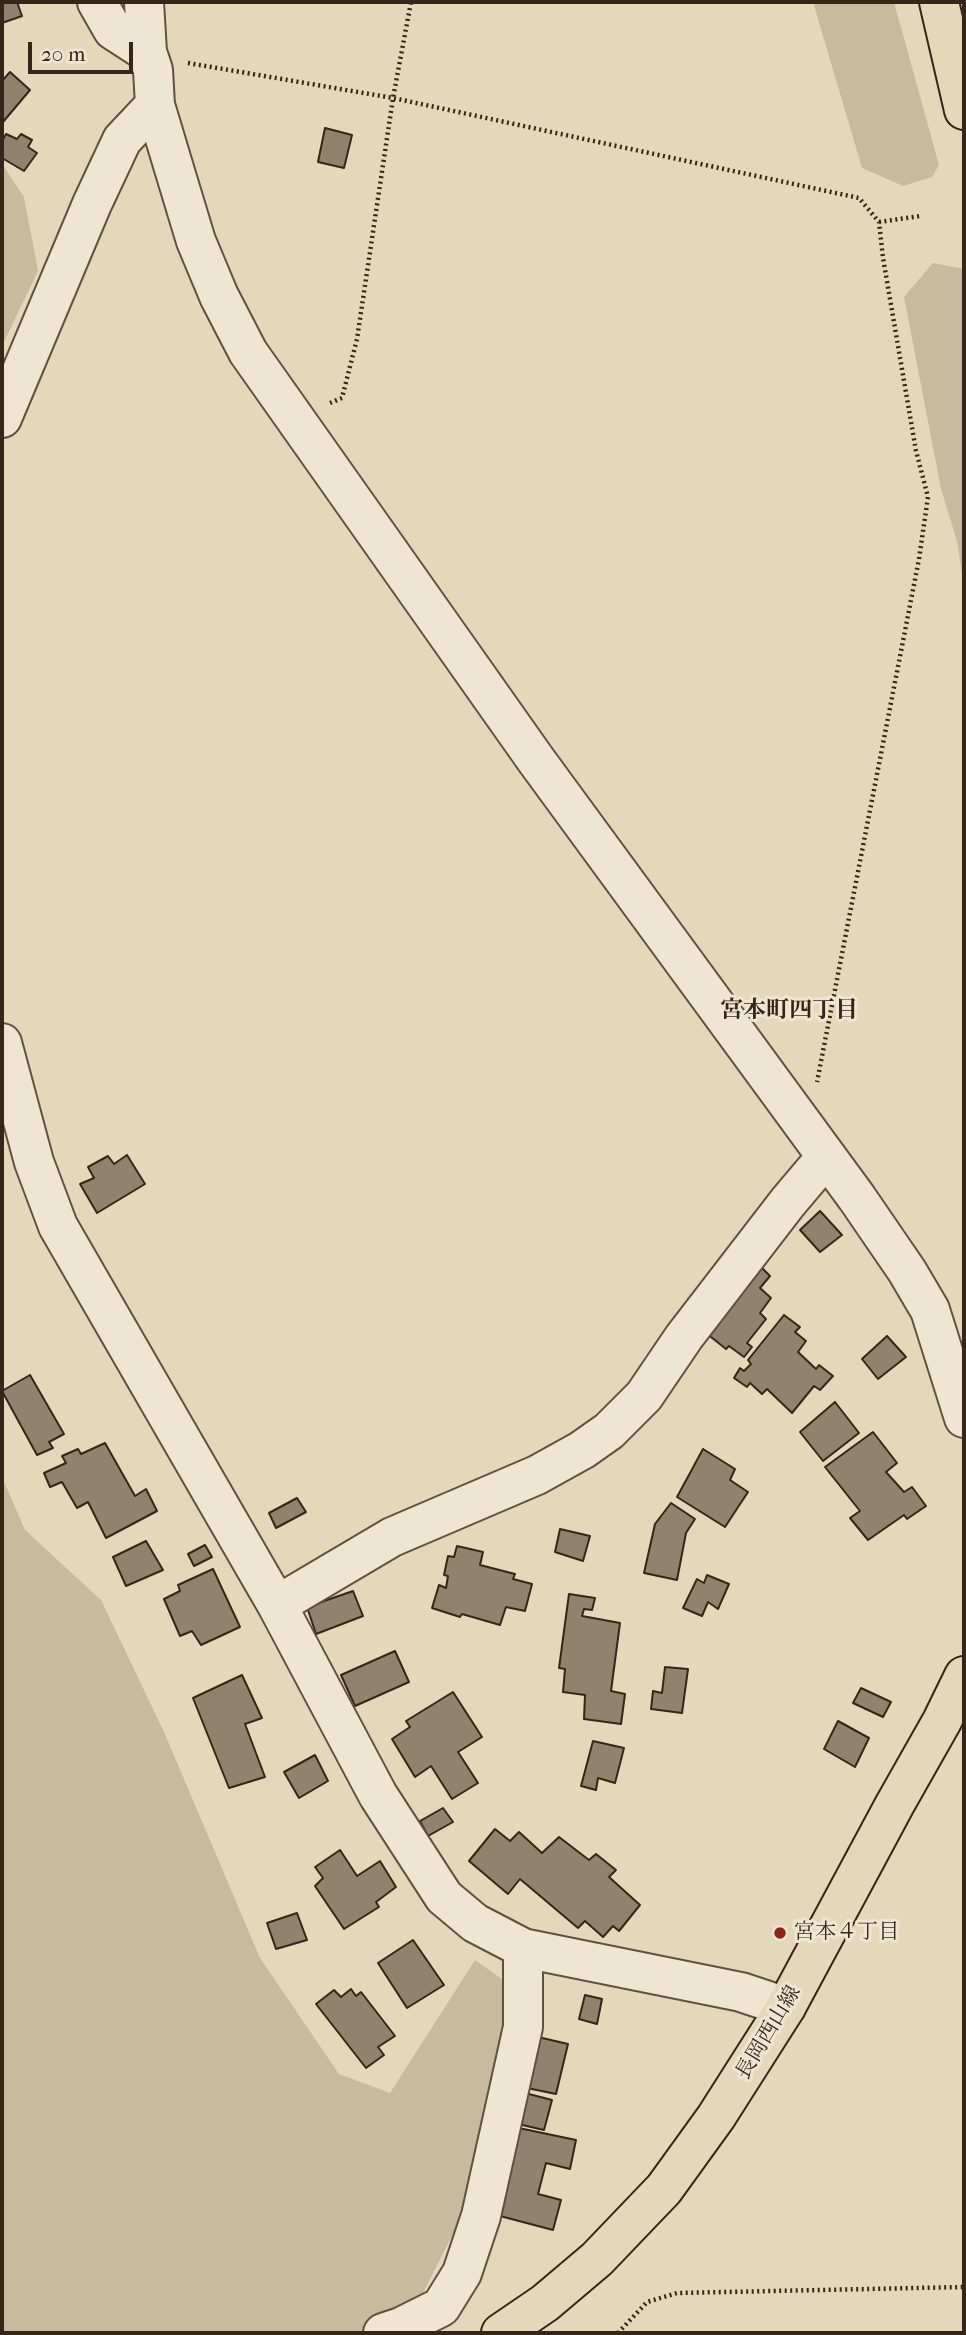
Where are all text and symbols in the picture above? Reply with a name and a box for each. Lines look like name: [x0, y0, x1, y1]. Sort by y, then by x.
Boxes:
scale bar: [32, 28, 136, 72]
text: 20 m: [41, 42, 85, 66]
district label: 宮本町四丁目: [720, 997, 858, 1025]
place label: 宮本４丁目: [794, 1920, 899, 1946]
marker: 宮本４丁目: [772, 1925, 788, 1941]
street label: 長岡西山線: [731, 1982, 807, 2084]

